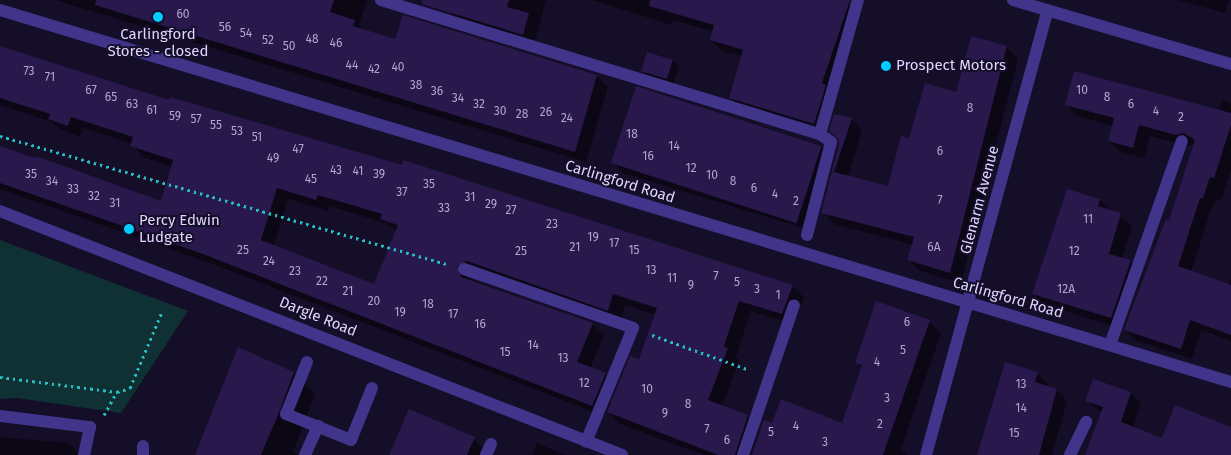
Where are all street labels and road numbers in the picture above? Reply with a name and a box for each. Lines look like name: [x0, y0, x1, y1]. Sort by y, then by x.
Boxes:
street label: Glenarm Avenue: [957, 144, 1003, 256]
street label: Carlingford Road: [563, 157, 677, 207]
street label: Carlingford Road: [951, 274, 1065, 322]
street label: Dargle Road: [277, 293, 359, 341]

